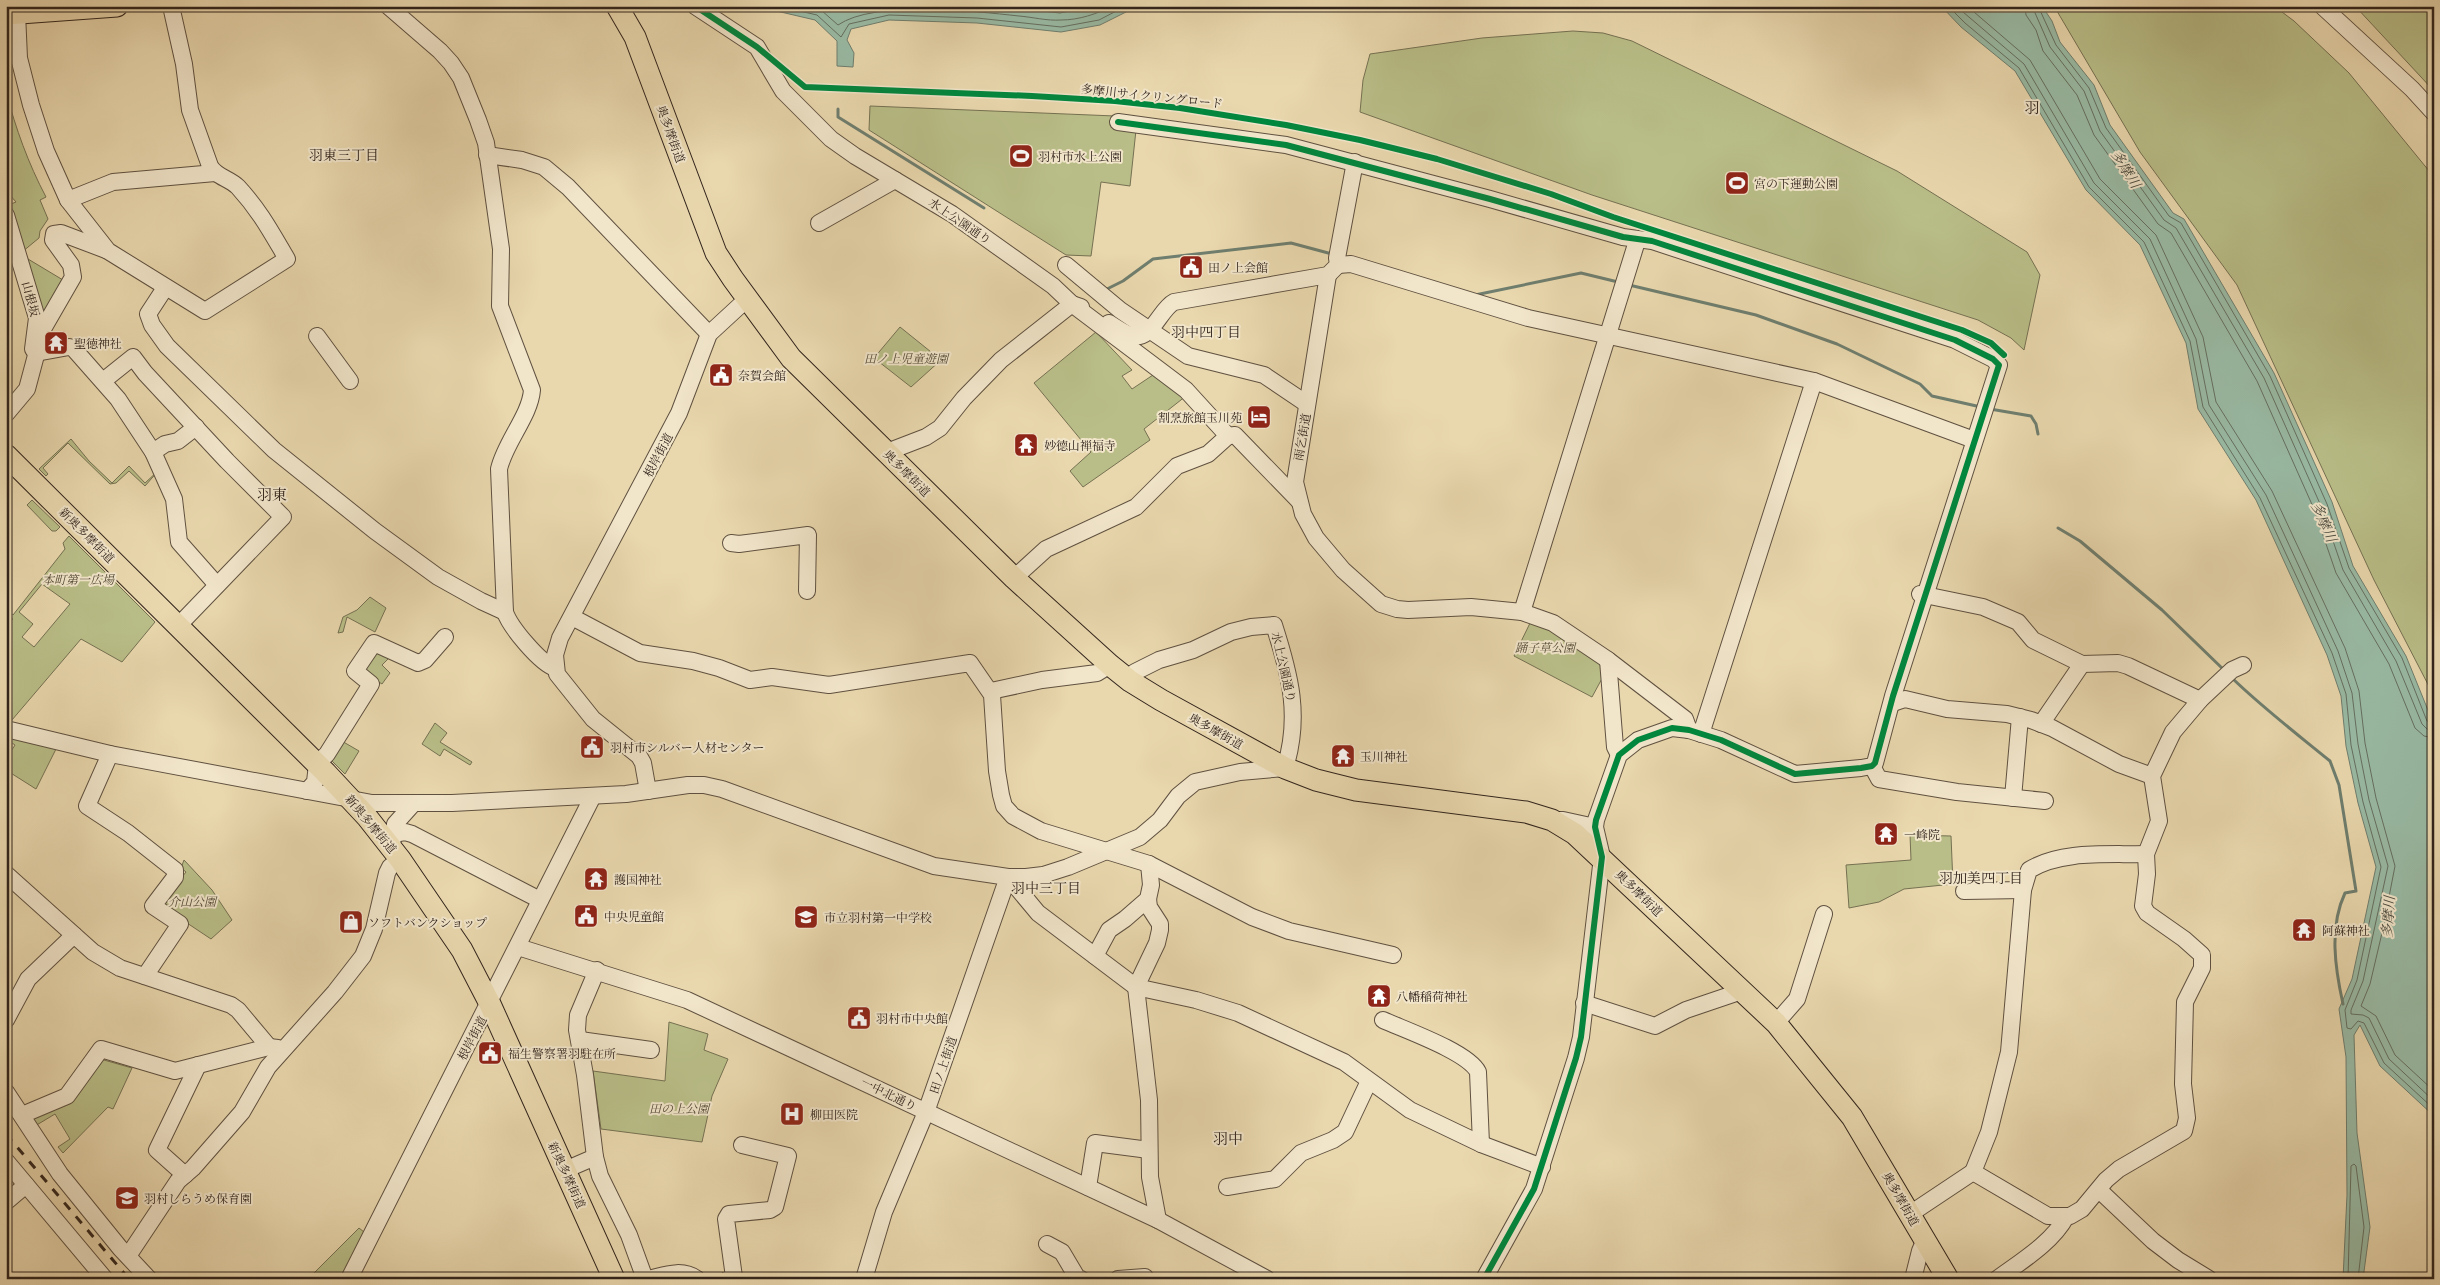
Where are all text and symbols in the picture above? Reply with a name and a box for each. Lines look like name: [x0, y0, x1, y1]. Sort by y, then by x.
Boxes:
street label: 多摩川サイクリングロード: [1080, 81, 1224, 111]
district label: 羽: [2024, 98, 2040, 117]
street label: 奥多摩街道: [654, 103, 688, 165]
sports icon: 羽村市水上公園: [1008, 143, 1034, 169]
district label: 羽東三丁目: [309, 146, 379, 164]
water label: 多摩川: [2107, 146, 2146, 193]
place label: 羽村市水上公園: [1038, 149, 1122, 164]
sports icon: 宮の下運動公園: [1724, 170, 1750, 196]
place label: 宮の下運動公園: [1754, 176, 1838, 191]
street label: 水上公園通り: [926, 195, 994, 247]
public building icon: 田ノ上会館: [1178, 254, 1204, 280]
place label: 田ノ上会館: [1208, 260, 1268, 275]
street label: 山根坂: [19, 280, 43, 318]
district label: 羽中四丁目: [1171, 323, 1241, 341]
temple icon: 聖徳神社: [43, 330, 69, 356]
place label: 聖徳神社: [74, 336, 122, 351]
park label: 田ノ上児童遊園: [864, 351, 950, 366]
public building icon: 奈賀会館: [708, 362, 734, 388]
place label: 奈賀会館: [738, 368, 786, 383]
hotel icon: 割烹旅館玉川苑: [1246, 404, 1272, 430]
place label: 割烹旅館玉川苑: [1158, 410, 1242, 425]
street label: 雨乞街道: [1290, 412, 1314, 462]
street label: 根岸街道: [640, 430, 676, 480]
temple icon: 妙德山禅福寺: [1013, 432, 1039, 458]
place label: 妙德山禅福寺: [1044, 438, 1116, 453]
street label: 奥多摩街道: [880, 446, 934, 500]
district label: 羽東: [257, 485, 287, 504]
water label: 多摩川: [2307, 499, 2342, 547]
street label: 新奥多摩街道: [56, 504, 118, 566]
park label: 本町第一広場: [42, 572, 115, 587]
street label: 水上公園通り: [1269, 630, 1299, 704]
park label: 踊子草公園: [1515, 640, 1577, 655]
street label: 奥多摩街道: [1186, 710, 1246, 752]
public building icon: 羽村市シルバー人材センター: [579, 734, 605, 760]
place label: 羽村市シルバー人材センター: [610, 740, 764, 755]
temple icon: 玉川神社: [1330, 743, 1356, 769]
place label: 玉川神社: [1360, 749, 1408, 764]
street label: 新奥多摩街道: [342, 792, 400, 856]
temple icon: 一峰院: [1873, 821, 1899, 847]
place label: 一峰院: [1904, 827, 1940, 842]
temple icon: 護国神社: [583, 866, 609, 892]
street label: 奥多摩街道: [1612, 867, 1666, 919]
district label: 羽加美四丁目: [1939, 869, 2023, 887]
place label: 護国神社: [614, 872, 662, 887]
district label: 羽中三丁目: [1011, 879, 1081, 897]
water label: 多摩川: [2378, 893, 2399, 939]
park label: 介山公園: [168, 894, 218, 909]
public building icon: 中央児童館: [573, 903, 599, 929]
school or university icon: 市立羽村第一中学校: [793, 904, 819, 930]
shop icon: ソフトバンクショップ: [338, 909, 364, 935]
place label: 中央児童館: [604, 909, 664, 924]
place label: 市立羽村第一中学校: [824, 910, 932, 925]
place label: ソフトバンクショップ: [368, 915, 487, 930]
temple icon: 阿蘇神社: [2291, 917, 2317, 943]
place label: 阿蘇神社: [2322, 923, 2370, 938]
temple icon: 八幡稲荷神社: [1366, 983, 1392, 1009]
place label: 八幡稲荷神社: [1396, 989, 1468, 1004]
public building icon: 羽村市中央館: [846, 1005, 872, 1031]
place label: 羽村市中央館: [876, 1011, 948, 1026]
street label: 根岸街道: [454, 1013, 490, 1063]
street label: 田ノ上街道: [926, 1034, 960, 1096]
public building icon: 福生警察署羽駐在所: [477, 1040, 503, 1066]
place label: 福生警察署羽駐在所: [508, 1046, 616, 1061]
street label: 一中北通り: [859, 1074, 919, 1114]
park label: 田の上公園: [649, 1101, 711, 1116]
hospital icon: 柳田医院: [779, 1101, 805, 1127]
place label: 柳田医院: [810, 1107, 858, 1122]
district label: 羽中: [1213, 1129, 1243, 1148]
street label: 新奥多摩街道: [545, 1139, 589, 1211]
street label: 奥多摩街道: [1880, 1169, 1922, 1229]
school or university icon: 羽村しらうめ保育園: [114, 1185, 140, 1211]
place label: 羽村しらうめ保育園: [144, 1191, 252, 1206]

